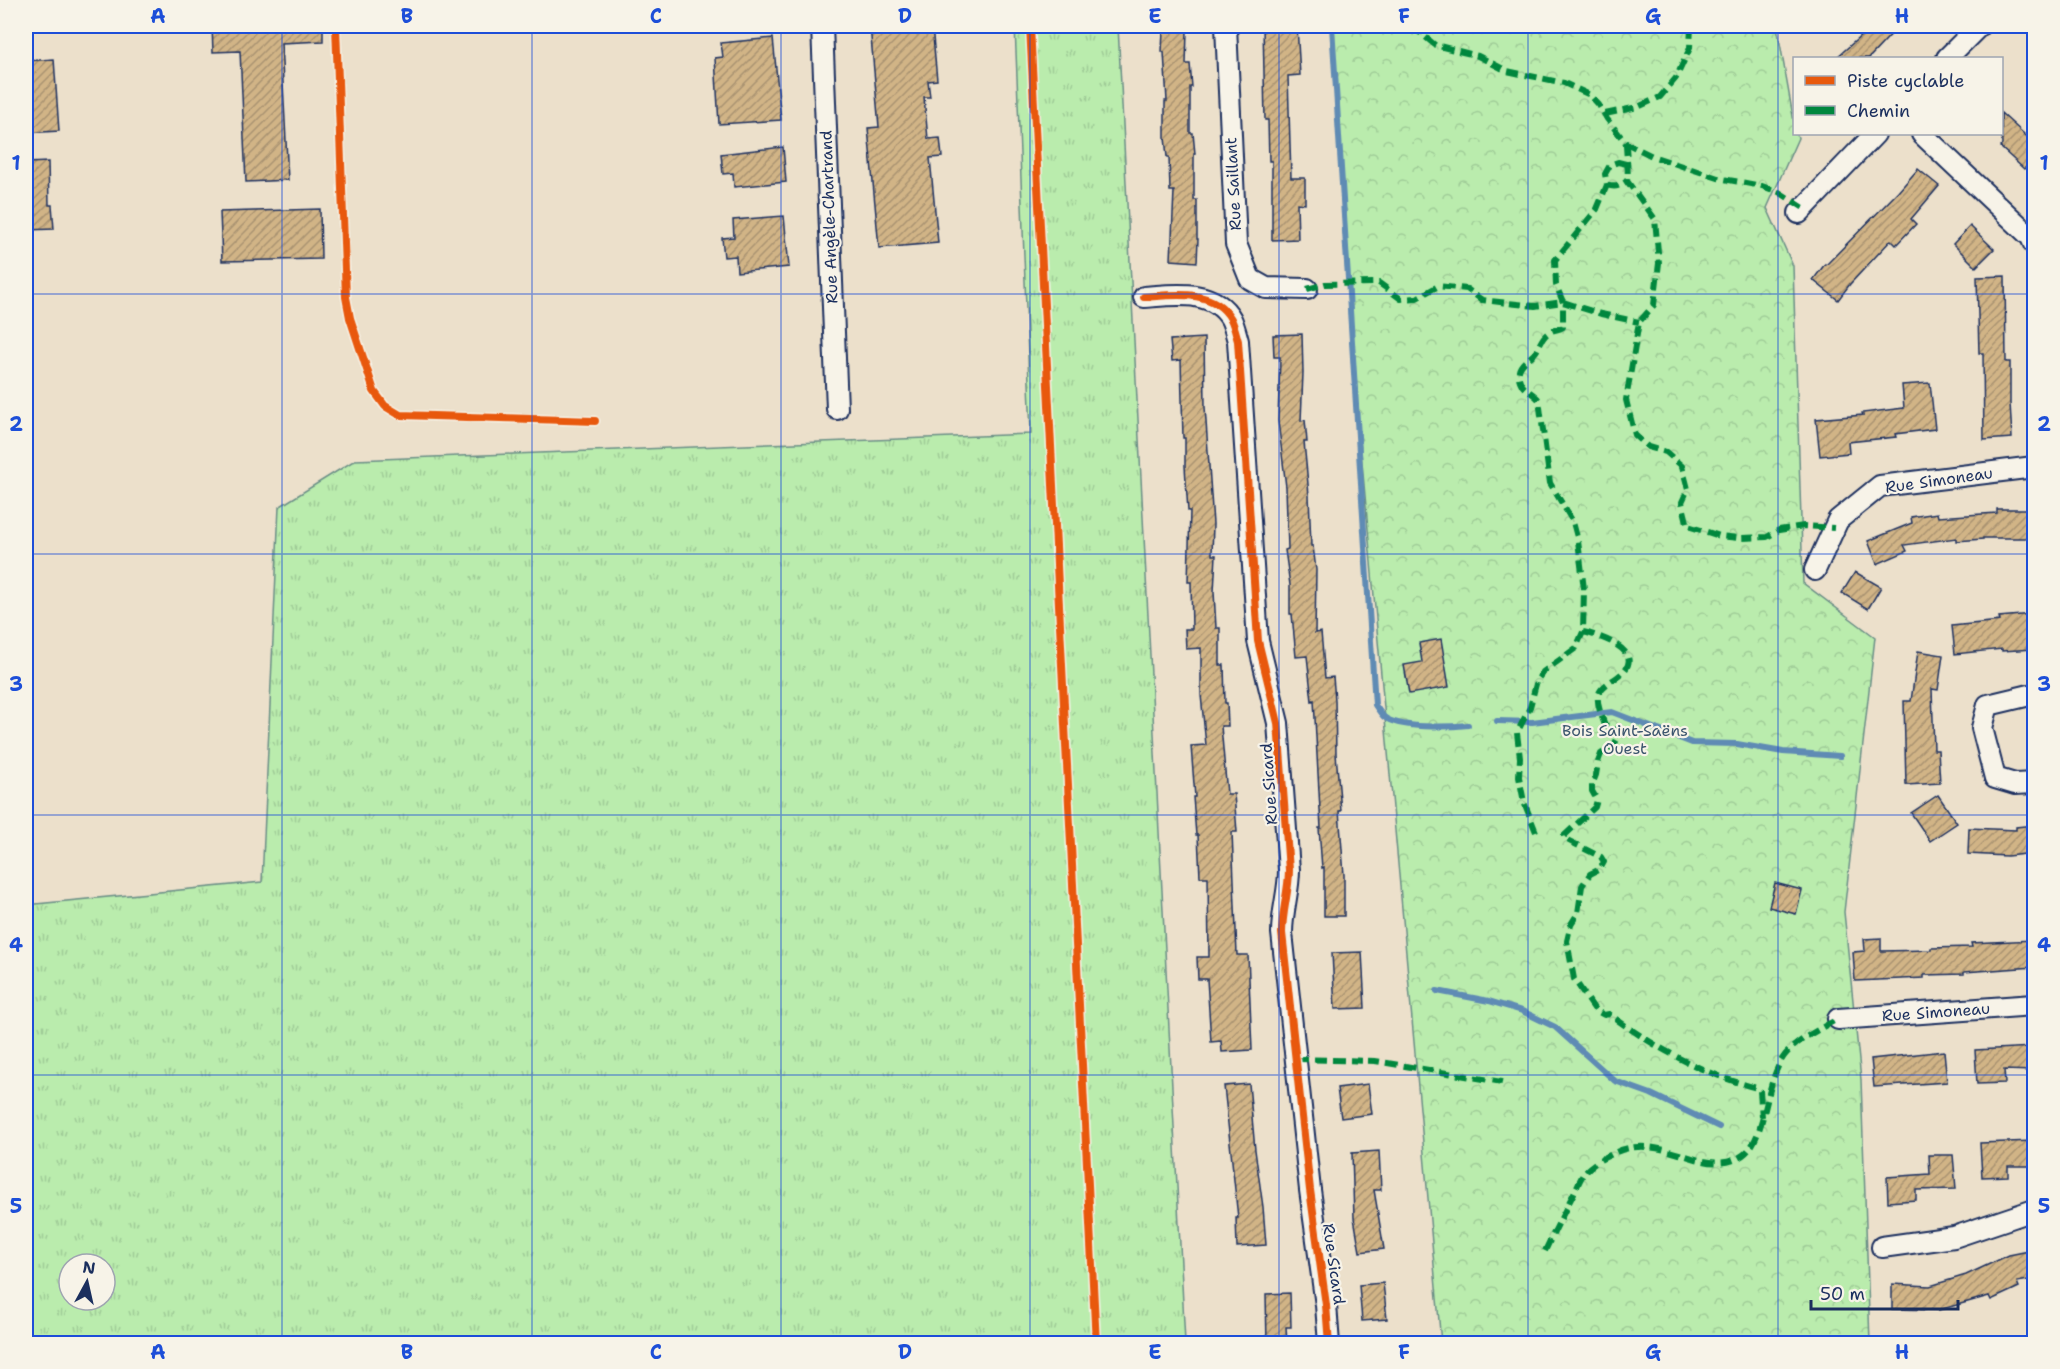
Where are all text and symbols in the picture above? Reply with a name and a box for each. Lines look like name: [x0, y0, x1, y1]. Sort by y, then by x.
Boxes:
text: A: [150, 3, 166, 29]
text: B: [401, 3, 413, 29]
text: C: [650, 3, 662, 29]
text: D: [898, 3, 912, 29]
text: E: [1148, 3, 1162, 29]
text: F: [1398, 3, 1410, 29]
text: G: [1645, 3, 1661, 29]
text: H: [1895, 3, 1909, 29]
legend: [1793, 57, 2003, 135]
text: Piste cyclable: [1847, 69, 1964, 93]
text: Chemin: [1847, 99, 1910, 123]
street label: Rue Angèle-Chartrand: [815, 130, 843, 304]
street label: Rue Saillant: [1220, 137, 1246, 231]
text: 1: [11, 150, 21, 176]
text: 1: [2039, 150, 2049, 176]
text: 2: [9, 411, 23, 437]
text: 2: [2037, 411, 2051, 437]
street label: Rue Simoneau: [1884, 462, 1994, 498]
text: 3: [9, 671, 23, 697]
text: 3: [2037, 671, 2051, 697]
park label: Bois Saint-Saëns Ouest: [1562, 720, 1688, 759]
street label: Rue Sicard: [1256, 742, 1282, 826]
text: 4: [9, 932, 23, 958]
text: 4: [2037, 932, 2051, 958]
street label: Rue Simoneau: [1881, 998, 1991, 1026]
text: 5: [10, 1193, 22, 1219]
text: 5: [2038, 1193, 2050, 1219]
street label: Rue Sicard: [1318, 1222, 1350, 1306]
north arrow: [57, 1252, 117, 1312]
text: N: [81, 1256, 97, 1279]
scale bar: [1811, 1273, 1958, 1311]
text: 50 m: [1820, 1282, 1865, 1306]
text: A: [150, 1339, 166, 1365]
text: B: [401, 1339, 413, 1365]
text: C: [650, 1339, 662, 1365]
text: D: [898, 1339, 912, 1365]
text: E: [1148, 1339, 1162, 1365]
text: F: [1398, 1339, 1410, 1365]
text: G: [1645, 1339, 1661, 1365]
text: H: [1895, 1339, 1909, 1365]

